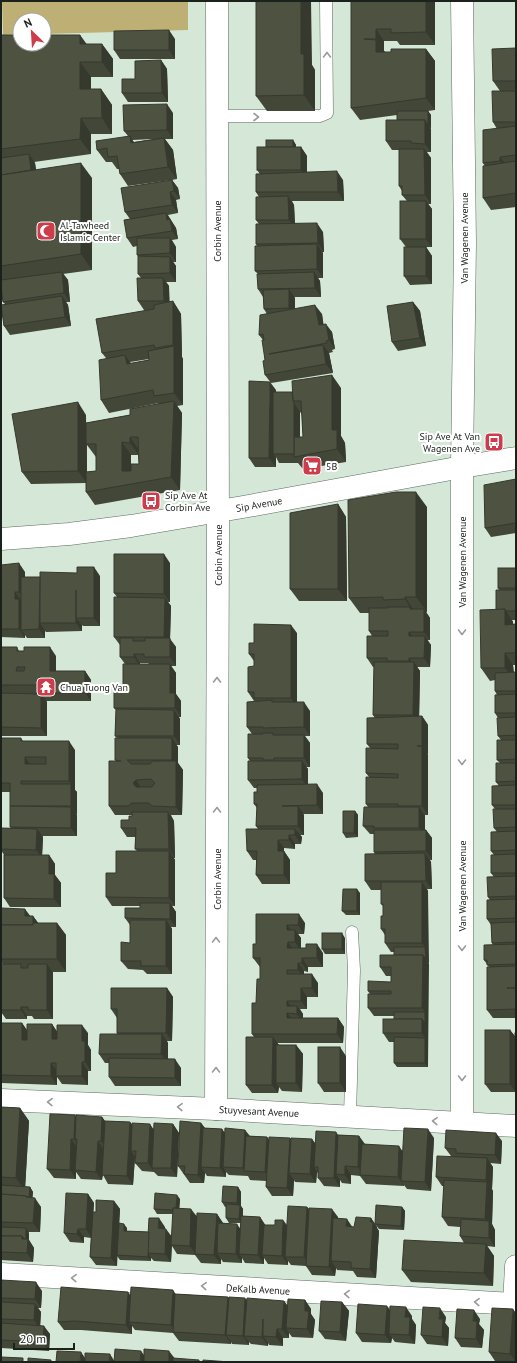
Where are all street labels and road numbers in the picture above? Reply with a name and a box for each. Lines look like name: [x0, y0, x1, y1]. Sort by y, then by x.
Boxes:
street label: Van Wagenen Avenue: [458, 193, 471, 284]
street label: Corbin Avenue: [211, 200, 224, 262]
street label: Sip Avenue: [235, 494, 283, 515]
street label: Van Wagenen Avenue: [456, 517, 469, 608]
street label: Corbin Avenue: [212, 524, 225, 586]
street label: Van Wagenen Avenue: [456, 841, 469, 932]
street label: Corbin Avenue: [211, 848, 224, 910]
street label: Stuyvesant Avenue: [219, 1103, 299, 1120]
street label: DeKalb Avenue: [226, 1281, 290, 1298]

